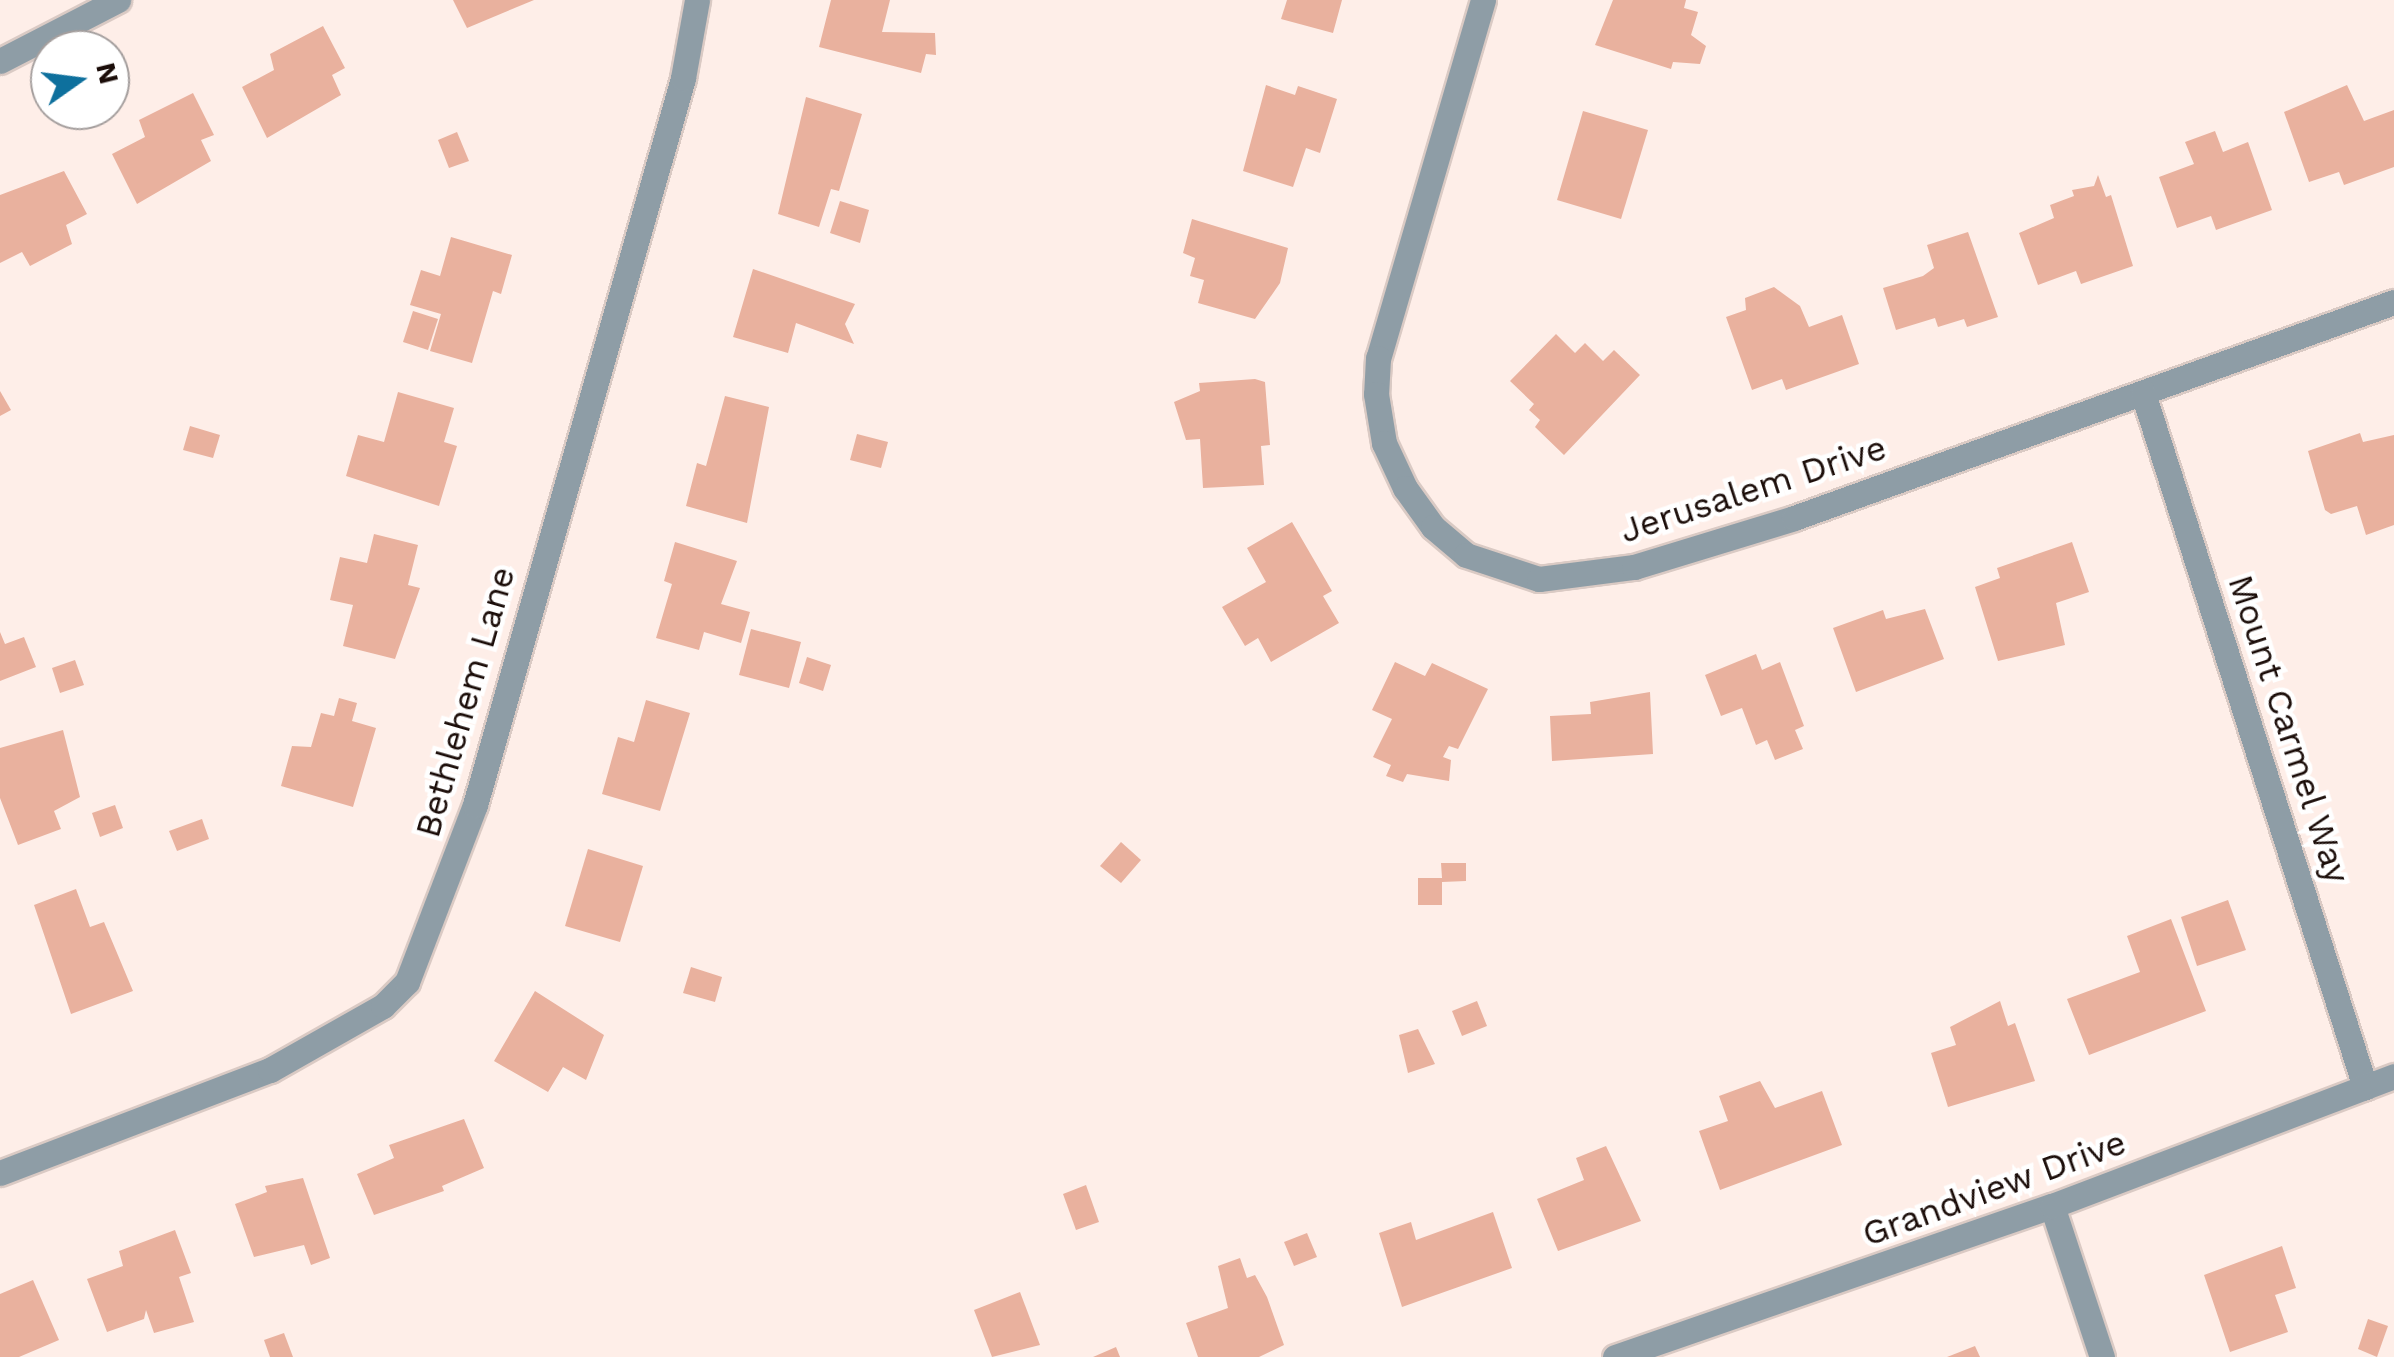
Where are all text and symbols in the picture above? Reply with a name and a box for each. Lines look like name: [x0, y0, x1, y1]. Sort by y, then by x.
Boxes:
north arrow: [30, 30, 130, 130]
text: N: [89, 59, 126, 87]
street label: Jerusalem Drive: [1615, 426, 1891, 552]
street label: Bethlehem Lane: [406, 562, 524, 842]
street label: Mount Carmel Way: [2219, 569, 2359, 889]
street label: Grandview Drive: [1856, 1121, 2132, 1255]

